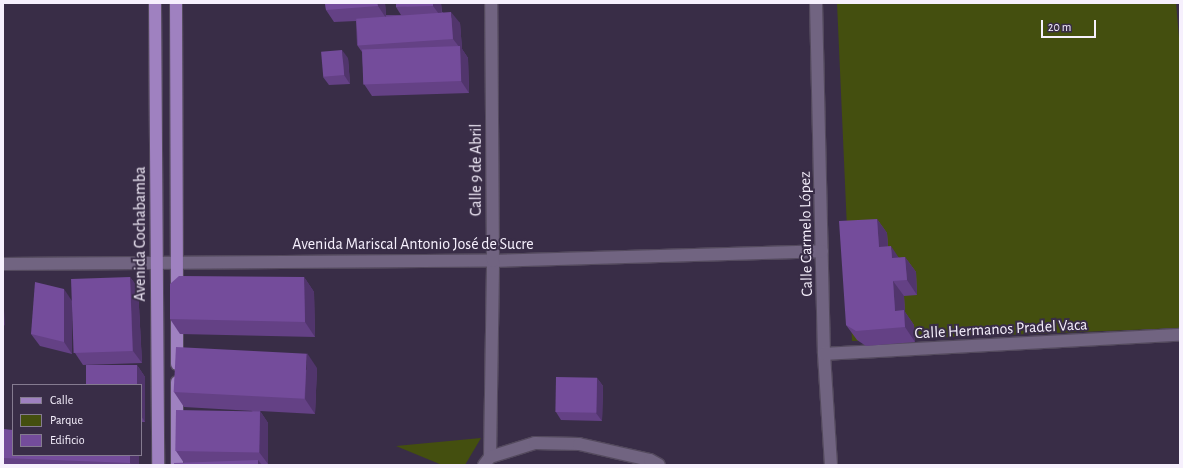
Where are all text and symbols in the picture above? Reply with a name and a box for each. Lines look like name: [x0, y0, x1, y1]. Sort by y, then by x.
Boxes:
scale bar: [1043, 12, 1098, 38]
text: 20 m: [1048, 21, 1071, 33]
street label: Calle 9 de Abril: [466, 124, 486, 216]
street label: Avenida Cochabamba: [130, 167, 150, 301]
street label: Calle Carmelo López: [795, 171, 817, 297]
street label: Avenida Mariscal Antonio José de Sucre: [292, 234, 534, 254]
street label: Calle Hermanos Pradel Vaca: [914, 315, 1088, 343]
legend: [12, 384, 142, 456]
text: Calle: [50, 394, 73, 406]
text: Parque: [50, 414, 83, 426]
text: Edificio: [50, 434, 85, 446]

